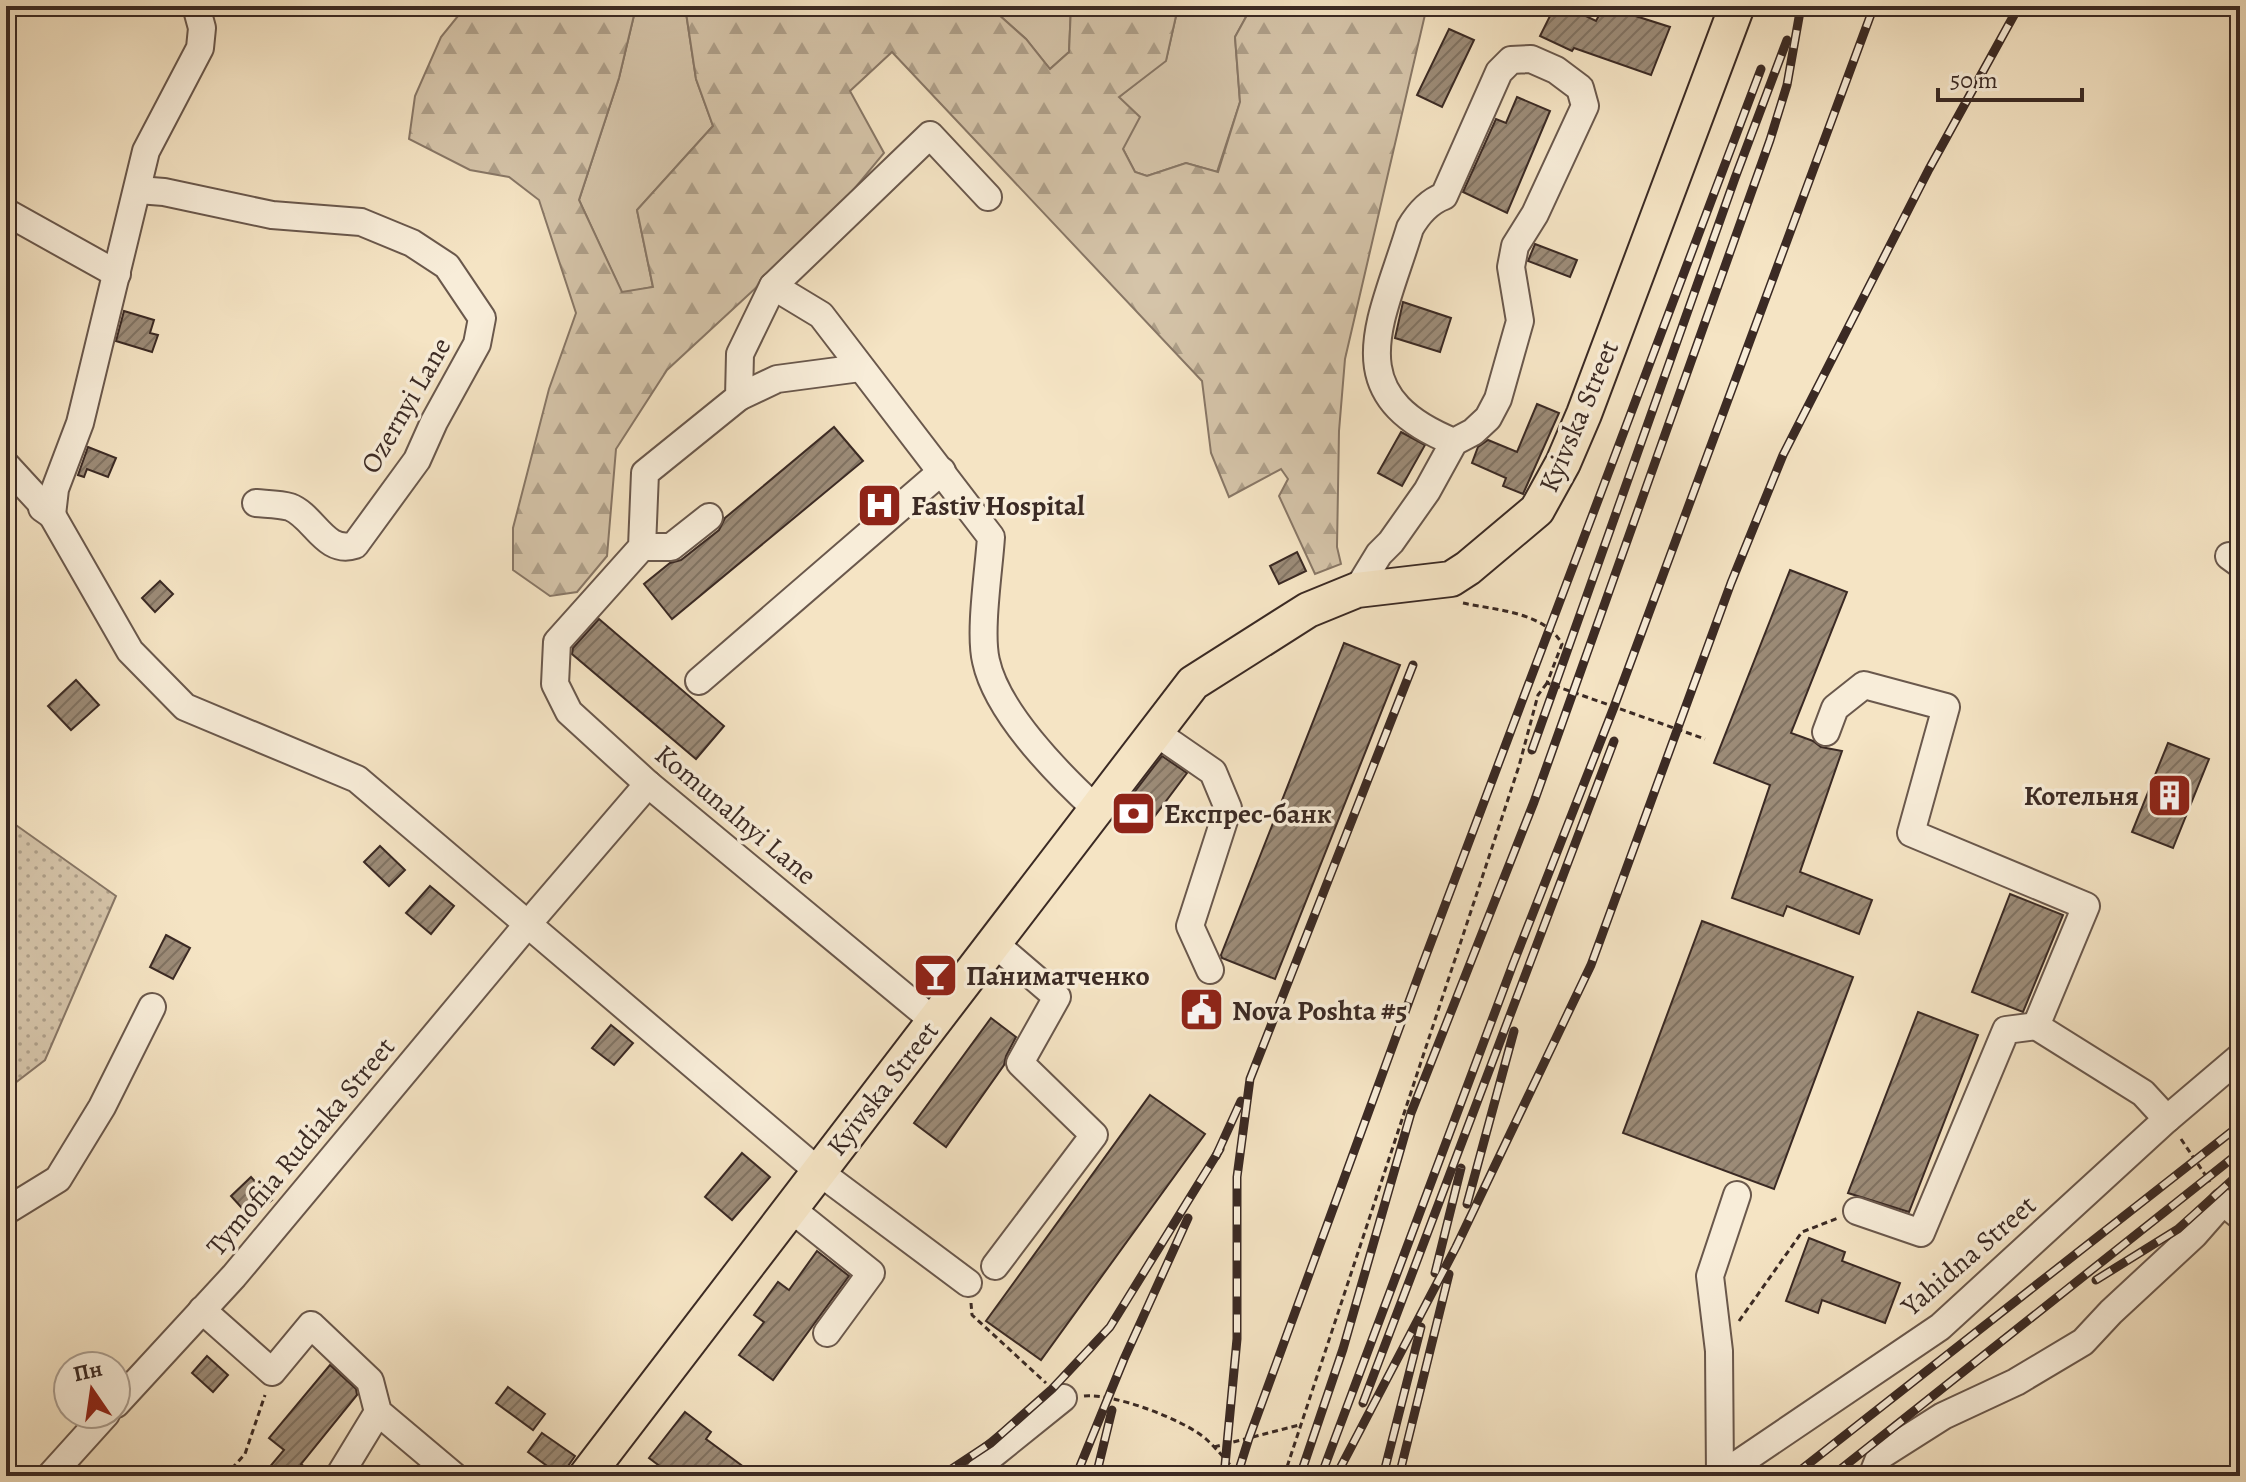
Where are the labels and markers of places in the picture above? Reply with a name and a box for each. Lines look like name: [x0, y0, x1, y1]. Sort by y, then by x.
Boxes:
hospital icon: Fastiv Hospital: [856, 481, 904, 529]
place label: Fastiv Hospital: [911, 487, 1085, 525]
building icon: Котельня: [2146, 771, 2194, 819]
place label: Котельня: [2024, 777, 2139, 815]
bank icon: Експрес-банк: [1109, 789, 1157, 837]
place label: Експрес-банк: [1164, 795, 1332, 833]
bar icon: Паниматченко: [911, 951, 959, 999]
place label: Паниматченко: [966, 957, 1150, 995]
public building icon: Nova Poshta #5: [1177, 986, 1225, 1034]
place label: Nova Poshta #5: [1232, 992, 1408, 1030]

